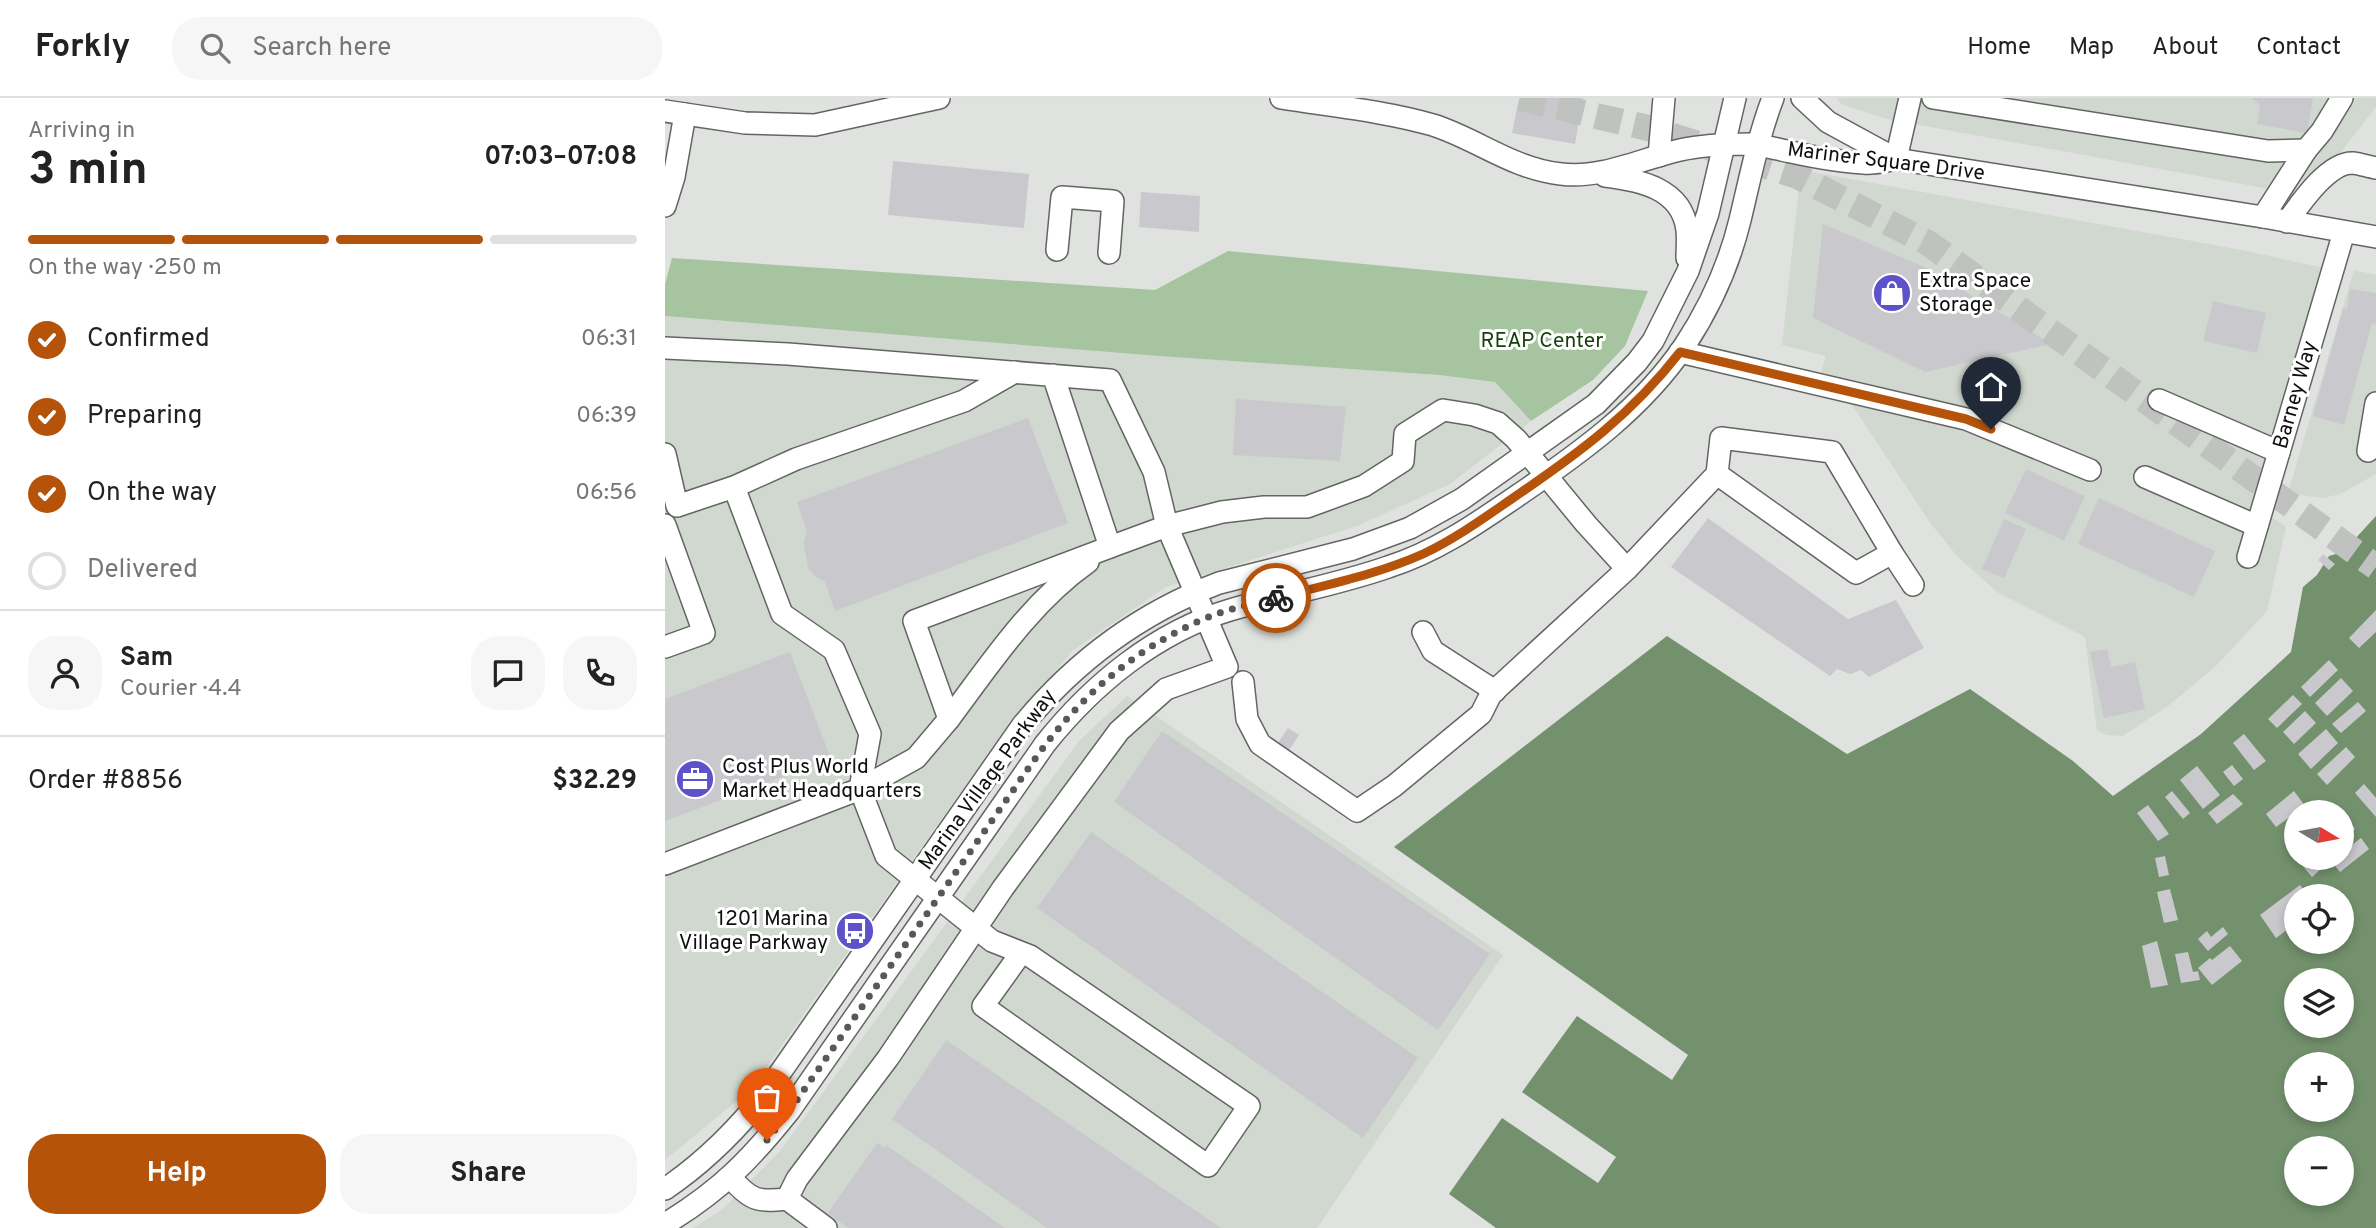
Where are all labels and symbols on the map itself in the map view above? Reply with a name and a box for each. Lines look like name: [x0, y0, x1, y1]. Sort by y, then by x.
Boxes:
street label: Mariner Square Drive: [1786, 136, 1986, 188]
place label: Extra Space Storage: [1919, 268, 2031, 319]
shop icon: Extra Space Storage: [1871, 272, 1913, 314]
park label: REAP Center: [1481, 328, 1603, 355]
street label: Barney Way: [2268, 338, 2324, 452]
pin: [1961, 357, 2021, 429]
courier: [1241, 563, 1311, 633]
street label: Marina Village Parkway: [913, 684, 1063, 876]
place label: Cost Plus World Market Headquarters: [722, 754, 922, 805]
office icon: Cost Plus World Market Headquarters: [674, 758, 716, 800]
north arrow: [2284, 800, 2354, 870]
place label: 1201 Marina Village Parkway: [679, 906, 828, 957]
bus stop icon: 1201 Marina Village Parkway: [834, 910, 876, 952]
pin: [737, 1068, 797, 1140]

